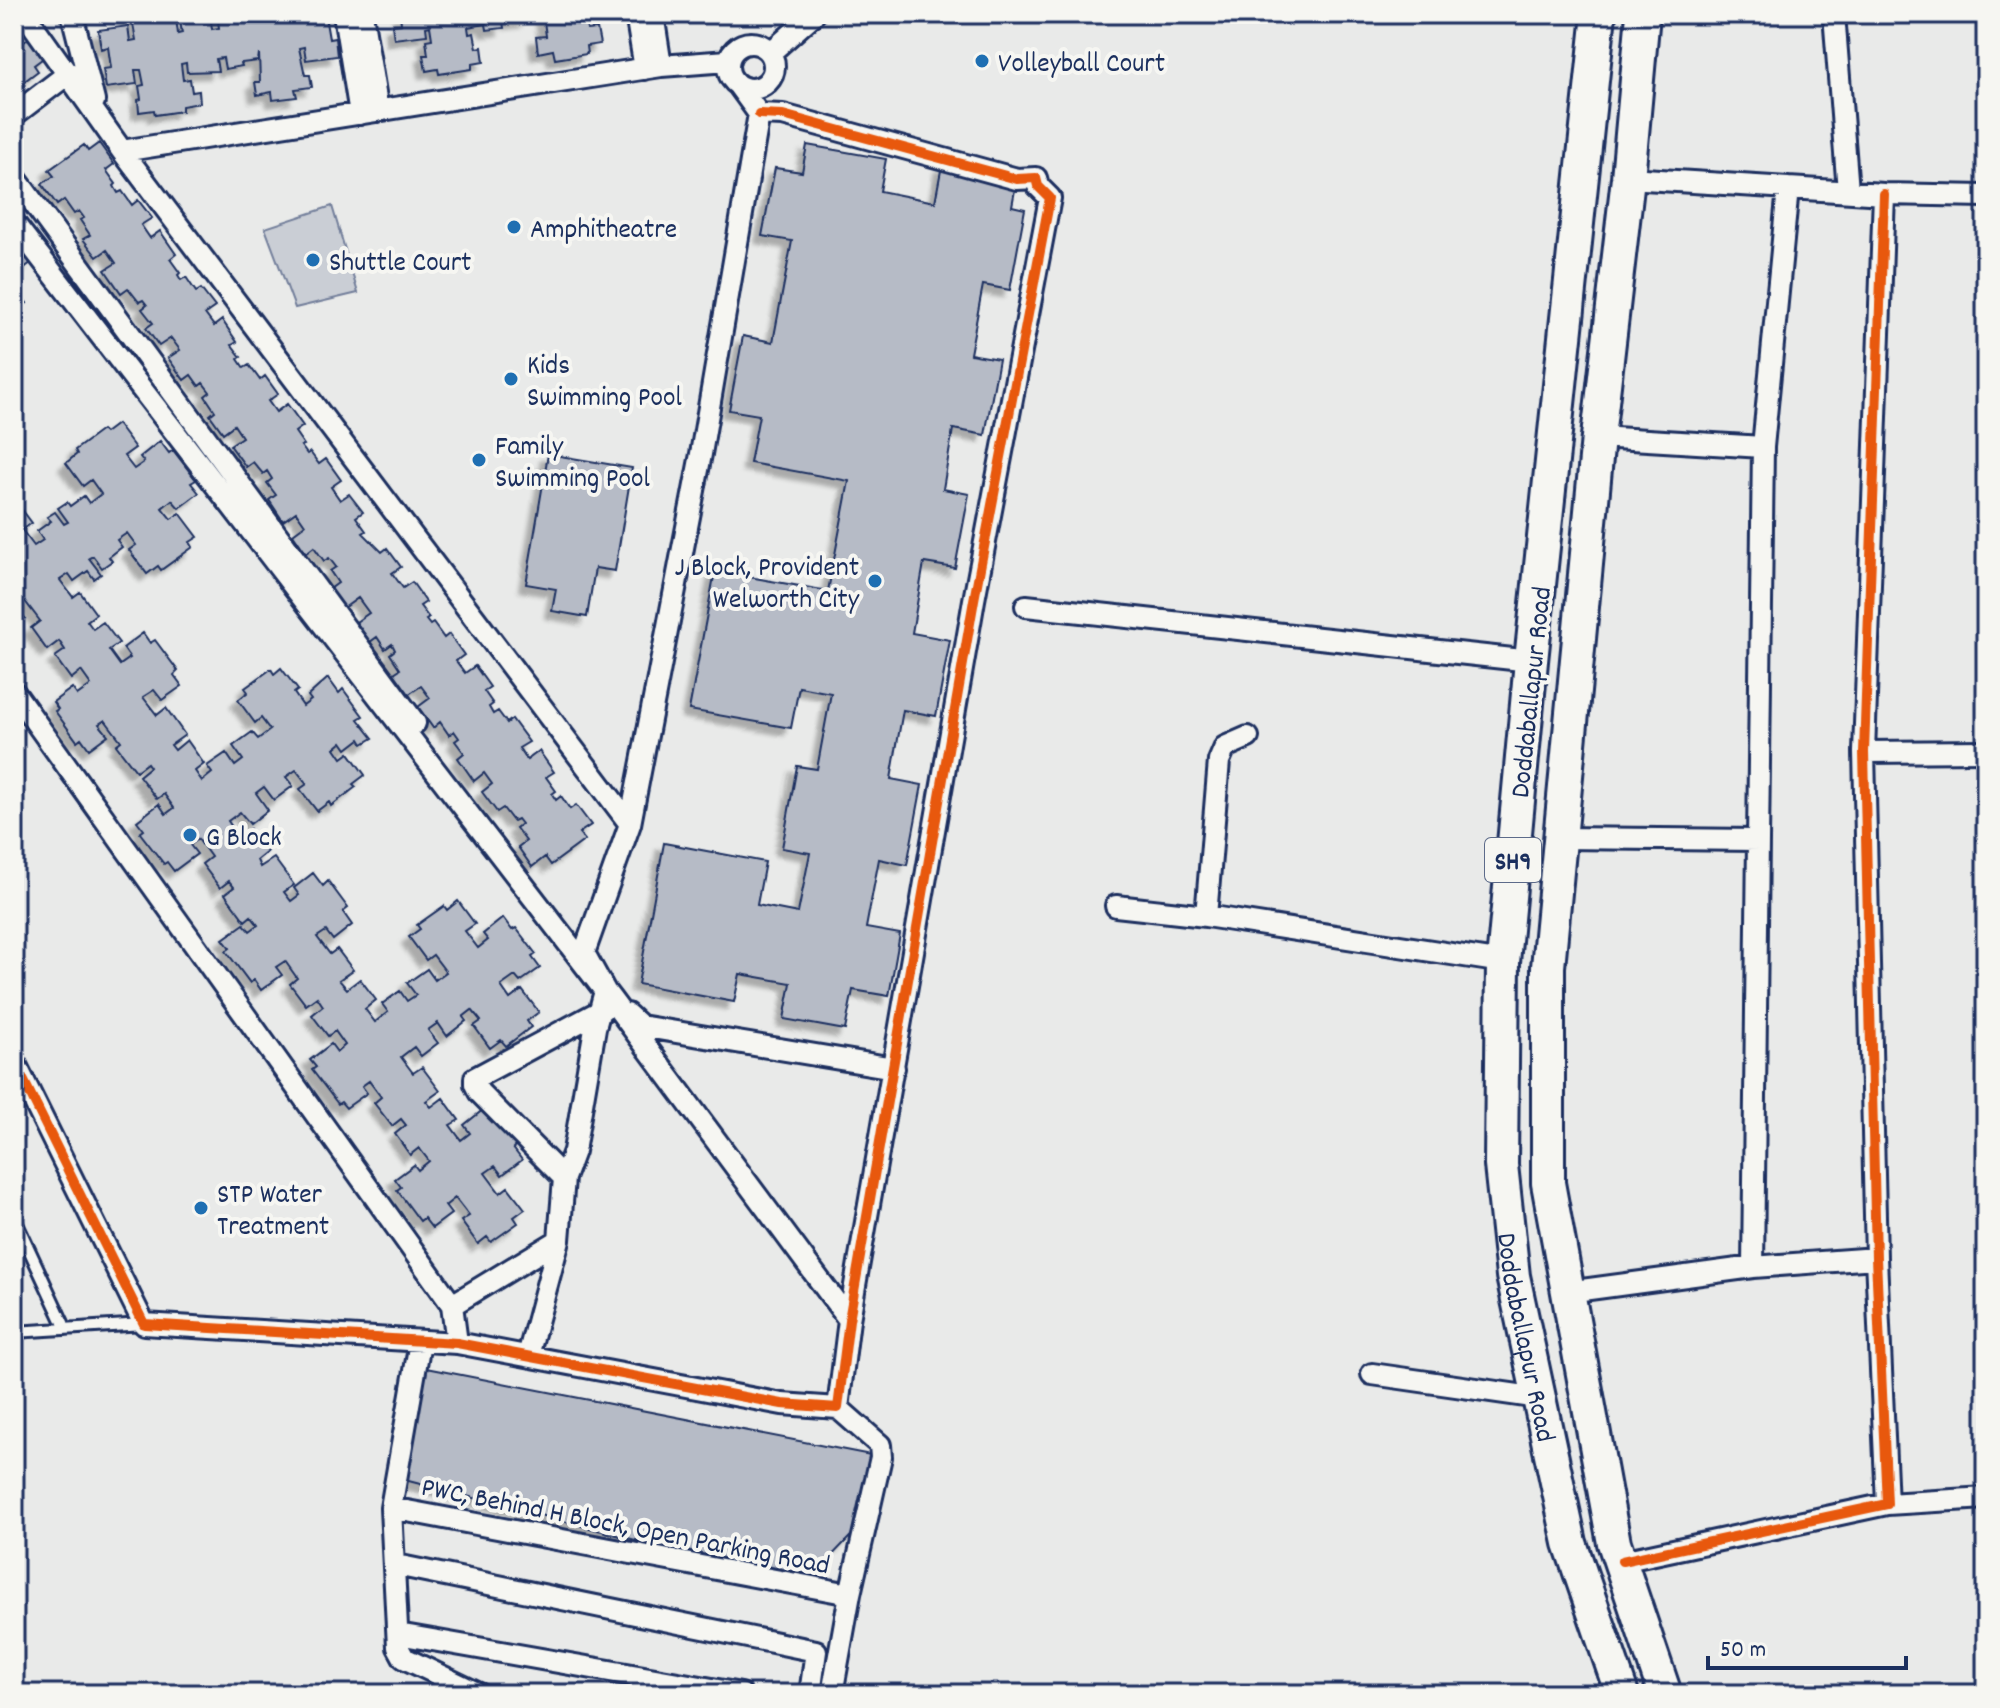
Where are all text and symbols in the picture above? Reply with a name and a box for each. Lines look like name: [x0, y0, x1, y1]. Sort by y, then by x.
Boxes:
place label: Volleyball Court: [998, 46, 1165, 86]
marker: Volleyball Court: [973, 52, 991, 70]
place label: Amphitheatre: [530, 212, 677, 252]
marker: Amphitheatre: [505, 218, 523, 236]
place label: Shuttle Court: [329, 245, 471, 285]
marker: Shuttle Court: [304, 251, 322, 269]
place label: Kids Swimming Pool: [527, 348, 682, 420]
marker: Kids Swimming Pool: [502, 370, 520, 388]
place label: Family Swimming Pool: [495, 429, 650, 501]
marker: Family Swimming Pool: [470, 451, 488, 469]
place label: J Block, Provident Welworth City: [674, 550, 860, 622]
marker: J Block, Provident Welworth City: [866, 572, 884, 590]
street label: Doddaballapur Road: [1503, 585, 1565, 800]
place label: G Block: [206, 820, 282, 860]
marker: G Block: [181, 826, 199, 844]
road number: SH9: [1485, 838, 1541, 882]
place label: STP Water Treatment: [217, 1177, 329, 1249]
marker: STP Water Treatment: [192, 1199, 210, 1217]
street label: Doddaballapur Road: [1483, 1231, 1563, 1446]
street label: PWC, Behind H Block, Open Parking Road: [417, 1470, 833, 1588]
scale bar: [1708, 1620, 1906, 1670]
text: 50 m: [1720, 1634, 1766, 1668]

